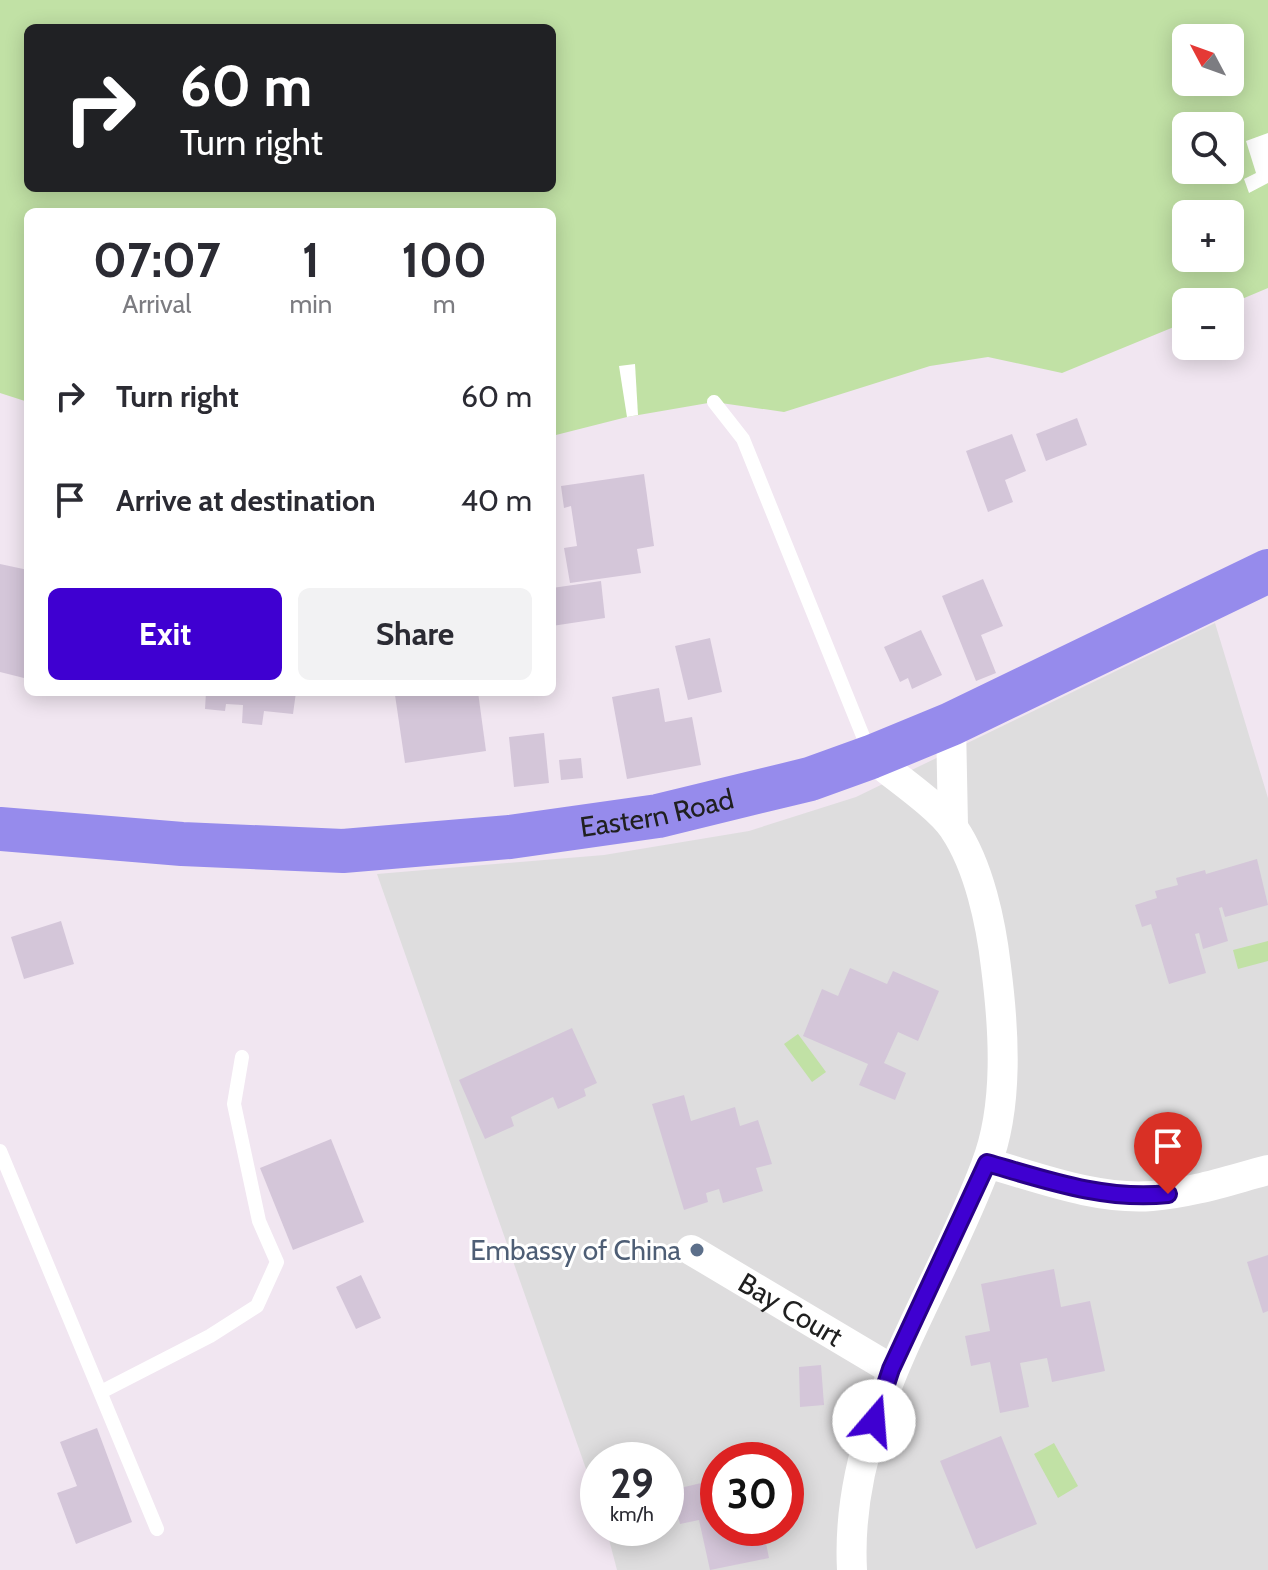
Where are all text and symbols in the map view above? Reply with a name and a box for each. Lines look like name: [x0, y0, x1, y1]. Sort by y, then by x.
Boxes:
north arrow: [1172, 24, 1244, 96]
map controls: [1172, 24, 1244, 360]
text: 60 m: [180, 52, 312, 120]
icon: right: [48, 56, 152, 160]
button: search: [1172, 112, 1244, 184]
text: Turn right: [180, 120, 323, 164]
button: +: [1172, 200, 1244, 272]
text: 07:07: [93, 231, 220, 289]
text: 1: [302, 231, 320, 289]
text: 100: [401, 231, 487, 289]
text: Arrival: [122, 288, 191, 320]
text: min: [290, 288, 332, 320]
text: m: [433, 288, 456, 320]
button: −: [1172, 288, 1244, 360]
icon: right: [48, 374, 92, 418]
text: Turn right: [116, 378, 239, 415]
text: 60 m: [461, 378, 532, 415]
icon: arrive: [48, 478, 92, 522]
text: Arrive at destination: [116, 482, 376, 519]
text: 40 m: [461, 482, 532, 519]
button: Exit: [48, 588, 282, 680]
button: Share: [298, 588, 532, 680]
street label: Eastern Road: [578, 781, 737, 844]
pin: [1134, 1112, 1202, 1194]
icon: arrive: [1146, 1124, 1190, 1168]
place label: Embassy of China: [470, 1233, 682, 1267]
marker: Embassy of China: [688, 1241, 706, 1259]
street label: Bay Court: [732, 1265, 849, 1353]
position arrow: [832, 1379, 916, 1463]
speed limit sign: 30: [700, 1442, 804, 1546]
text: 29: [610, 1459, 654, 1508]
text: km/h: [610, 1502, 654, 1526]

